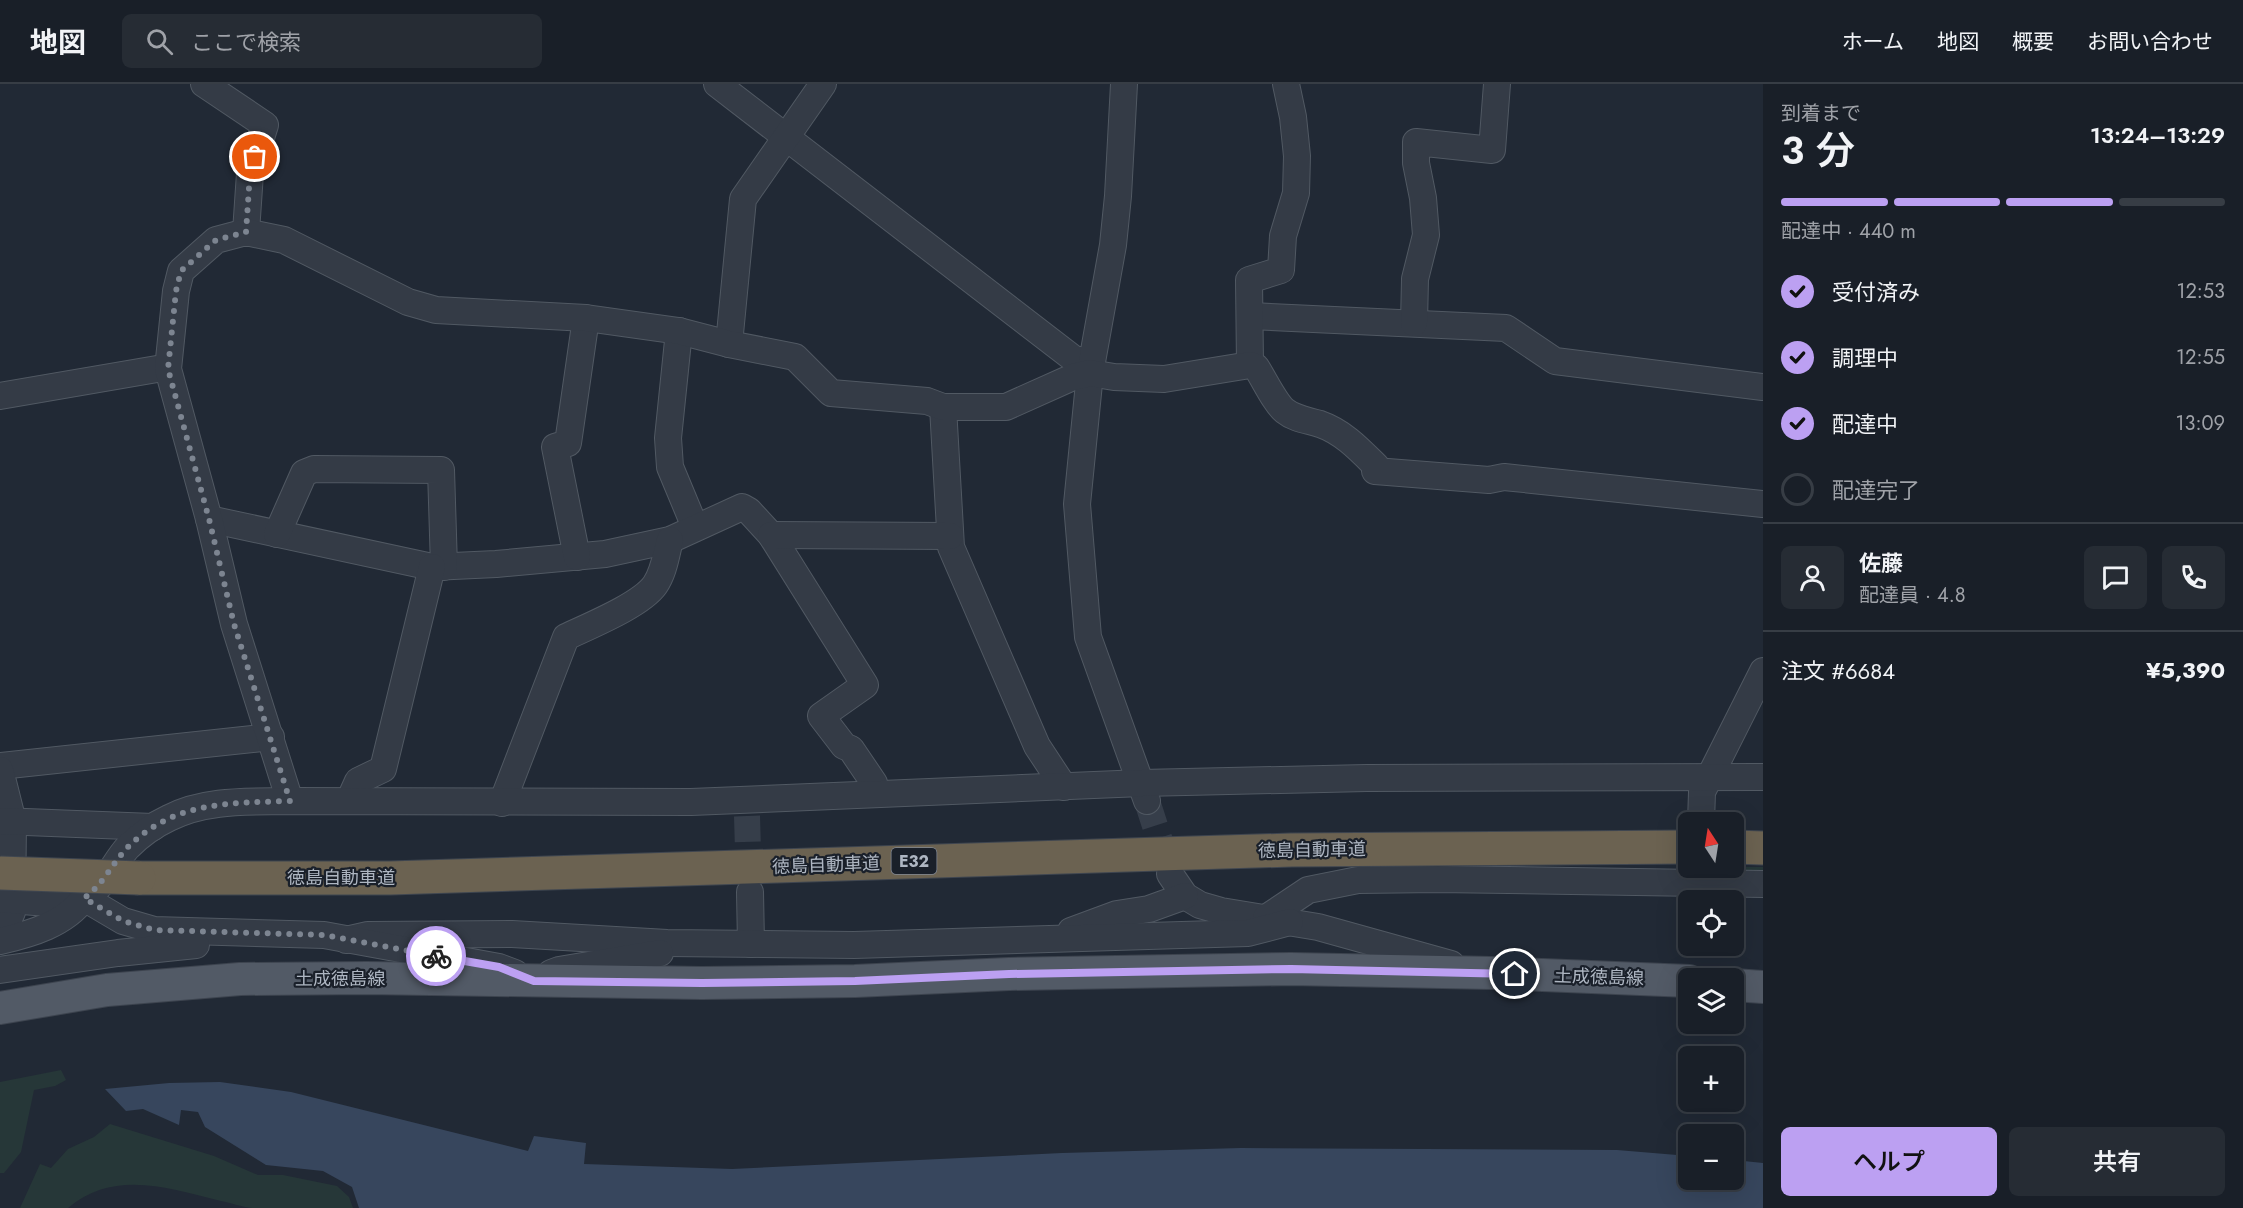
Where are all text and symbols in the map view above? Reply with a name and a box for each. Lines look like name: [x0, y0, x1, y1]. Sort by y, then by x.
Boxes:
search box: [122, 14, 542, 68]
text: 地図: [30, 22, 86, 63]
icon: search: [143, 25, 176, 58]
text: ここで検索: [191, 26, 301, 58]
text: ホーム: [1842, 27, 1904, 57]
text: 地図: [1937, 27, 1979, 57]
text: 概要: [2012, 27, 2054, 57]
text: お問い合わせ: [2087, 27, 2213, 57]
text: 到着まで: [1781, 99, 1861, 128]
text: 13:24–13:29: [2090, 119, 2225, 151]
text: 3 分: [1781, 122, 1855, 179]
pin: [229, 131, 280, 182]
icon: bag: [238, 140, 271, 173]
text: 配達中 · 440 m: [1781, 217, 1916, 246]
icon: check: [1781, 275, 1814, 308]
text: 受付済み: [1832, 276, 1920, 308]
text: 12:53: [2176, 277, 2225, 306]
icon: check: [1781, 341, 1814, 374]
text: 調理中: [1832, 342, 1898, 374]
text: 12:55: [2176, 343, 2225, 372]
icon: check: [1781, 407, 1814, 440]
text: 配達中: [1832, 408, 1898, 440]
text: 13:09: [2176, 409, 2225, 438]
text: 配達完了: [1832, 474, 1920, 506]
button: person: [1781, 546, 1844, 609]
button: chat: [2084, 546, 2147, 609]
button: phone: [2162, 546, 2225, 609]
text: 佐藤: [1859, 547, 1903, 579]
text: 配達員 · 4.8: [1859, 581, 1966, 610]
text: ¥5,390: [2146, 654, 2225, 686]
text: 注文 #6684: [1781, 655, 1895, 687]
north arrow: [1678, 812, 1744, 878]
map controls: [1678, 812, 1744, 1190]
street label: 徳島自動車道: [1258, 836, 1366, 864]
road number: E32: [892, 848, 936, 874]
street label: 徳島自動車道: [772, 850, 880, 880]
street label: 徳島自動車道: [287, 865, 395, 891]
button: locate: [1678, 890, 1744, 956]
courier: [406, 926, 466, 986]
icon: bike: [420, 940, 453, 973]
pin: [1489, 948, 1540, 999]
icon: home: [1498, 957, 1531, 990]
street label: 土成徳島線: [1554, 962, 1644, 992]
street label: 土成徳島線: [295, 966, 385, 992]
button: layers: [1678, 968, 1744, 1034]
button: +: [1678, 1046, 1744, 1112]
button: −: [1678, 1124, 1744, 1190]
button: ヘルプ: [1781, 1127, 1997, 1196]
button: 共有: [2009, 1127, 2225, 1196]

